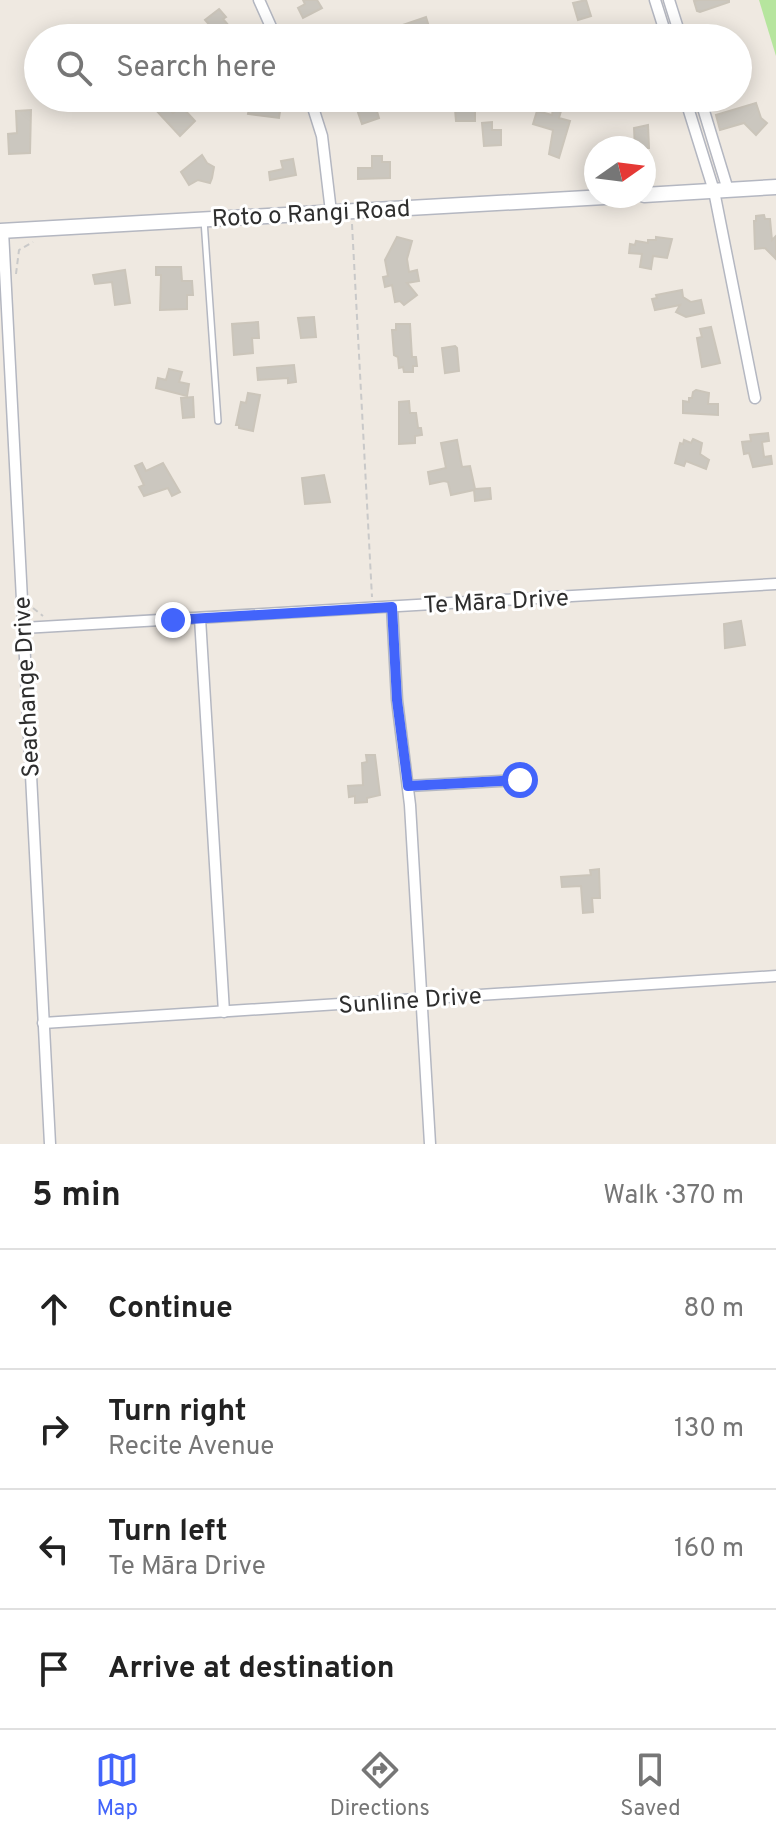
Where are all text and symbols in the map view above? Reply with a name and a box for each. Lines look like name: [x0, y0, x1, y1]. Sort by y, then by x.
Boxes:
search box: [24, 24, 752, 112]
icon: search: [52, 46, 96, 90]
text: Search here: [116, 50, 276, 87]
north arrow: [584, 136, 656, 208]
street label: Roto o Rangi Road: [211, 195, 411, 235]
street label: Te Māra Drive: [423, 584, 570, 622]
street label: Seachange Drive: [8, 596, 48, 778]
route end: [155, 602, 191, 638]
route start: [502, 762, 538, 798]
street label: Sunline Drive: [338, 982, 483, 1022]
text: 5 min: [32, 1175, 121, 1218]
text: Walk · 370 m: [603, 1180, 744, 1213]
icon: ahead: [32, 1287, 76, 1331]
text: Continue: [108, 1291, 233, 1328]
text: 80 m: [684, 1293, 744, 1326]
text: Turn right: [108, 1394, 246, 1431]
icon: right: [32, 1407, 76, 1451]
text: 130 m: [674, 1413, 744, 1446]
text: Recite Avenue: [108, 1431, 274, 1464]
text: Turn left: [108, 1514, 228, 1551]
icon: left: [32, 1527, 76, 1571]
text: 160 m: [674, 1533, 744, 1566]
text: Te Māra Drive: [108, 1551, 266, 1584]
icon: arrive: [32, 1647, 76, 1691]
text: Arrive at destination: [108, 1651, 394, 1688]
tab: Map: [95, 1748, 139, 1823]
tab: Directions: [330, 1748, 430, 1823]
tab: Saved: [620, 1748, 681, 1823]

